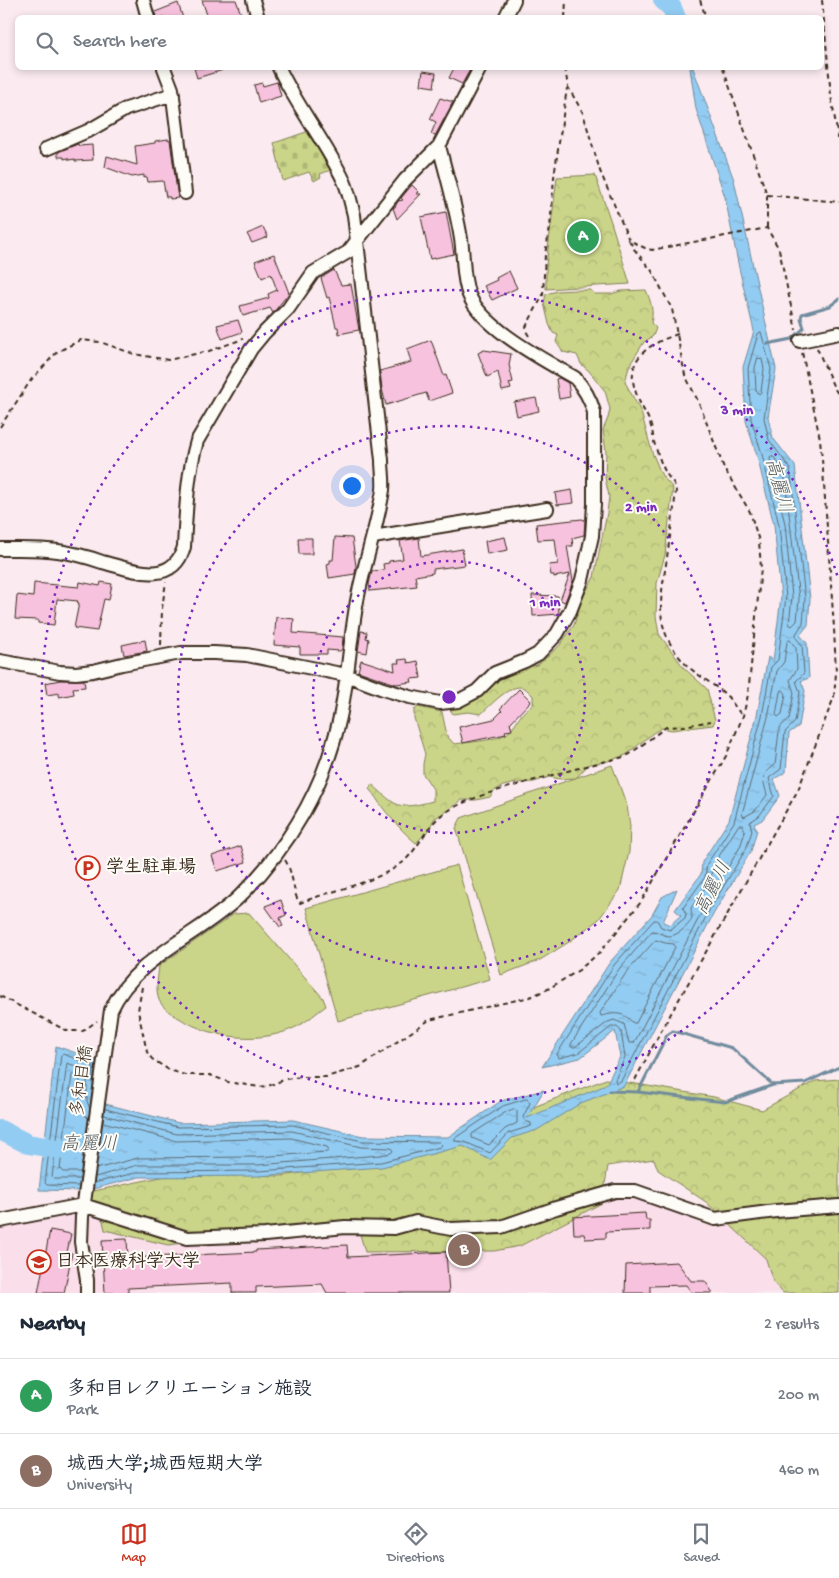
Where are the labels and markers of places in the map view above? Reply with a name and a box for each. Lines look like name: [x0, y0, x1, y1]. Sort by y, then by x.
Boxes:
pin: A: [567, 218, 599, 256]
centre of rings: [440, 688, 458, 706]
parking icon: 学生駐車場: [75, 855, 101, 881]
place label: 学生駐車場: [106, 857, 196, 879]
pin: B: [448, 1231, 480, 1269]
school or university icon: 日本医療科学大学: [26, 1249, 52, 1275]
place label: 日本医療科学大学: [56, 1250, 200, 1273]

